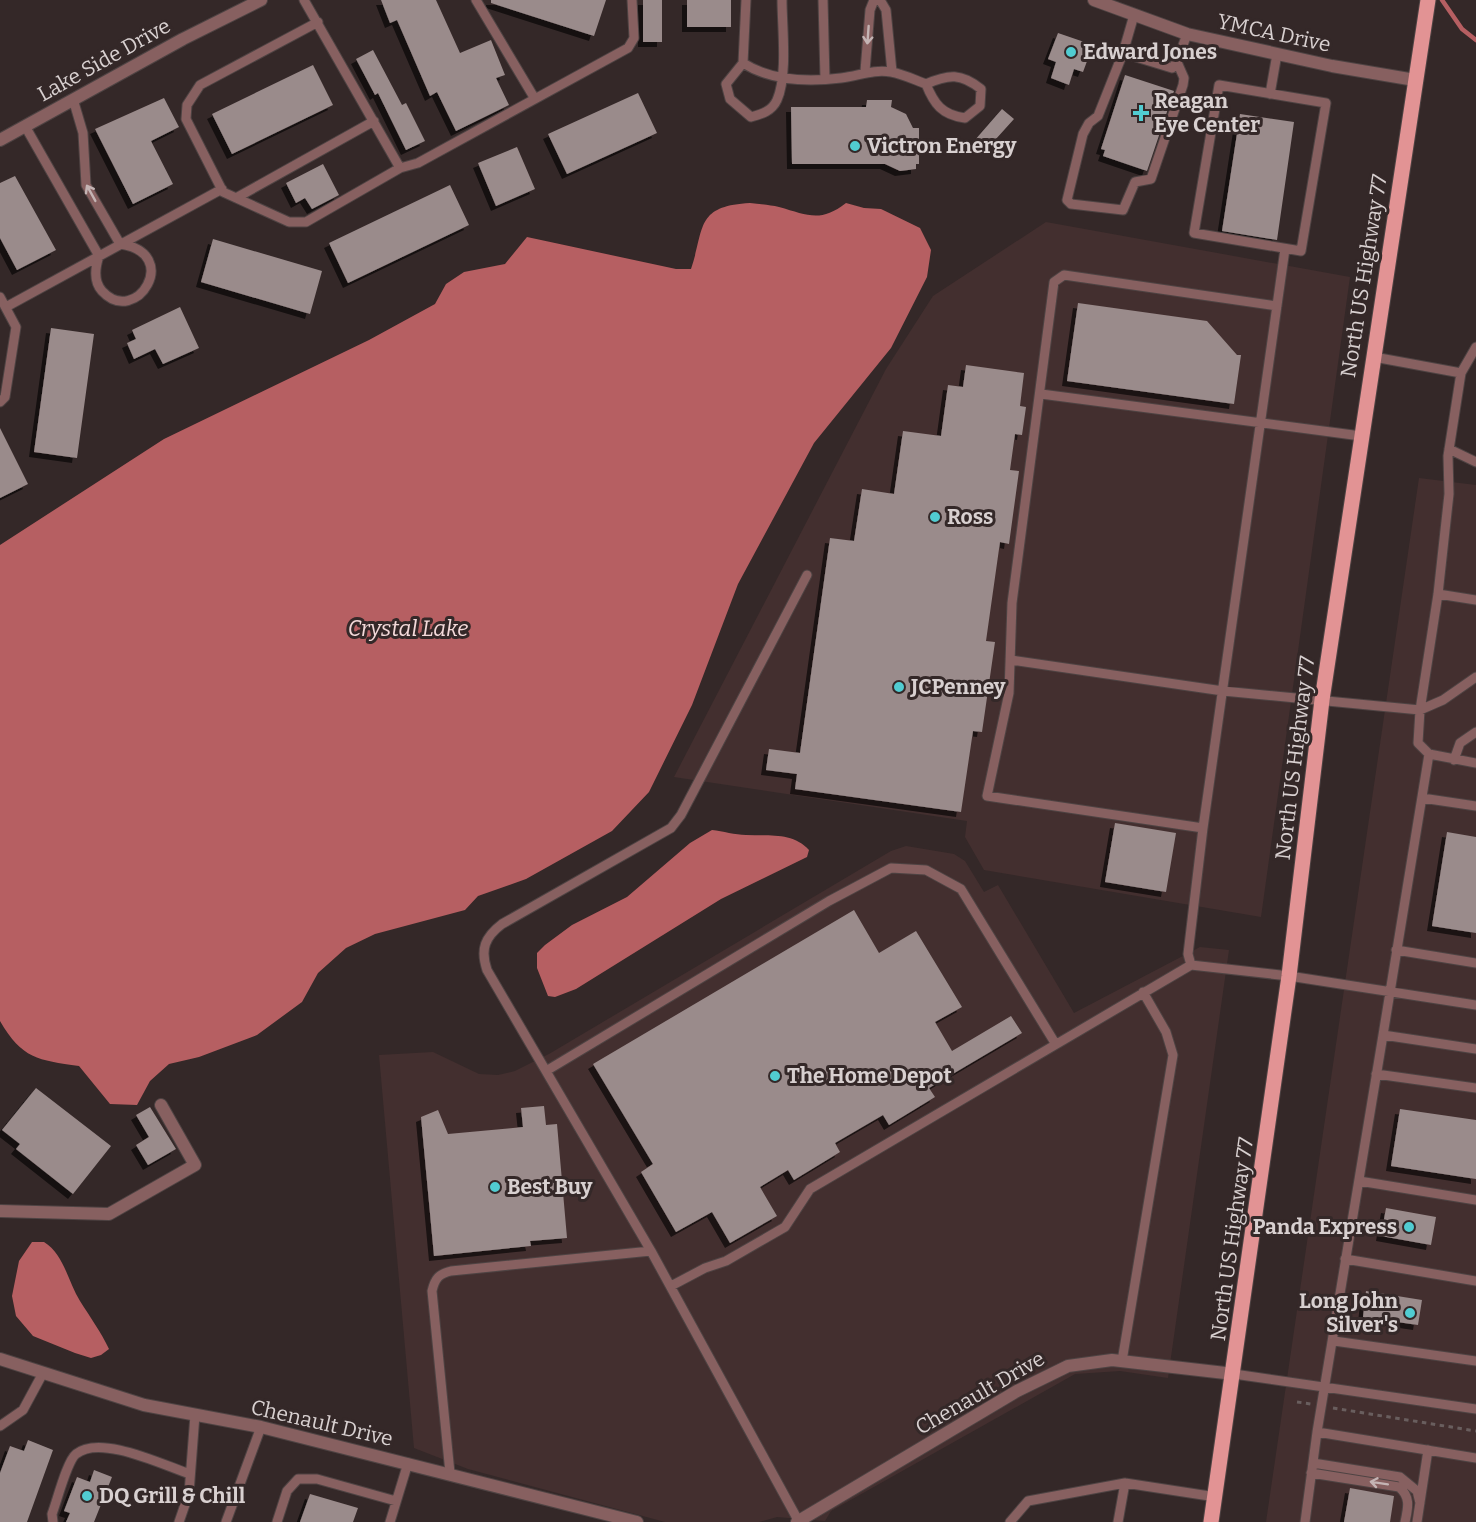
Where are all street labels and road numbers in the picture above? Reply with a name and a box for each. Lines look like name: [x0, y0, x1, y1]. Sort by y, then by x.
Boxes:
street label: YMCA Drive: [1215, 8, 1333, 58]
street label: Lake Side Drive: [33, 13, 175, 107]
street label: North US Highway 77: [1335, 172, 1393, 380]
street label: North US Highway 77: [1270, 654, 1320, 862]
street label: North US Highway 77: [1205, 1135, 1259, 1343]
street label: Chenault Drive: [911, 1346, 1049, 1440]
street label: Chenault Drive: [248, 1394, 396, 1452]

